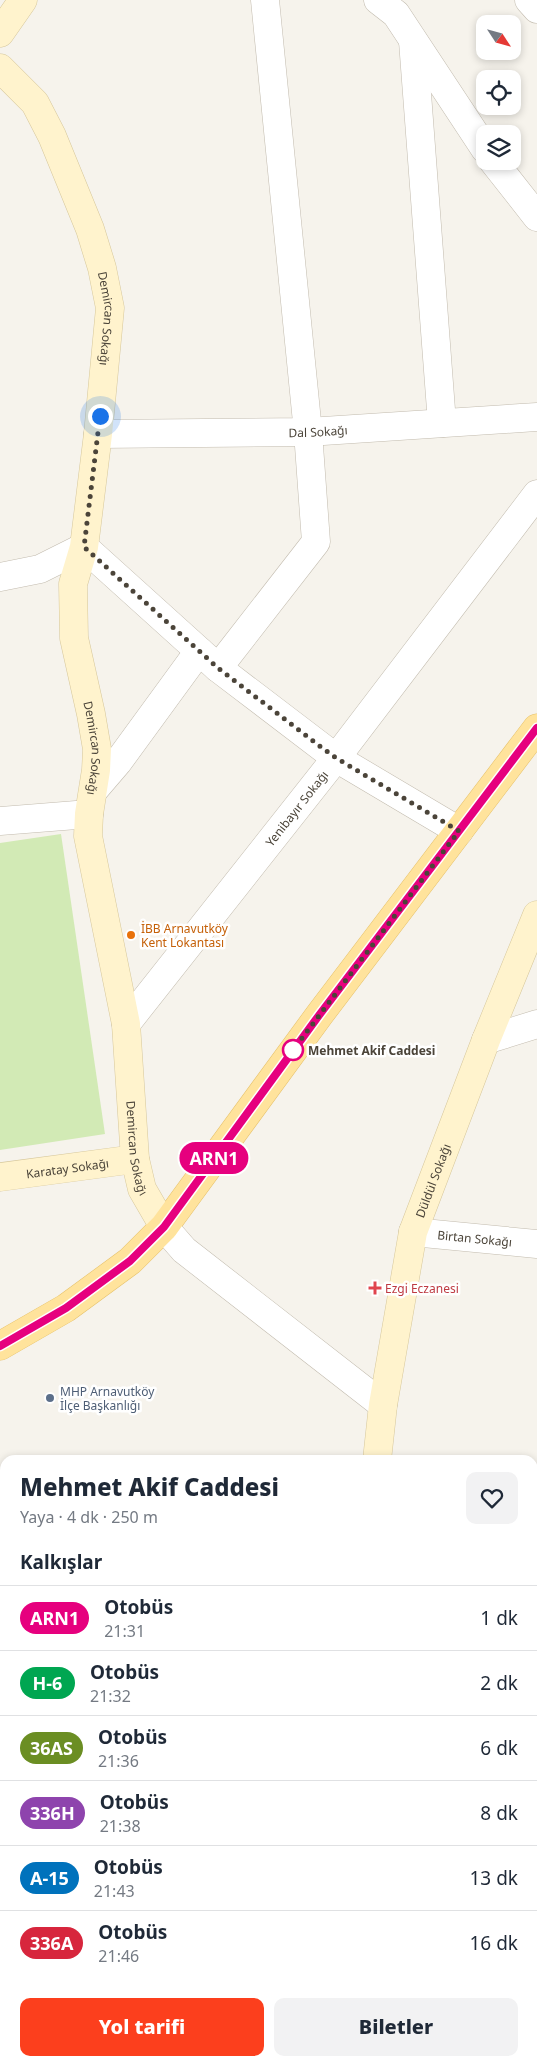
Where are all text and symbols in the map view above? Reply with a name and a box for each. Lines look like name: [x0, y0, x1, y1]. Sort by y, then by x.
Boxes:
north arrow: [476, 15, 521, 60]
map controls: [476, 15, 521, 170]
button: locate: [476, 70, 521, 115]
button: layers: [476, 125, 521, 170]
street label: Demircan Sokağı: [94, 270, 119, 366]
your location: [88, 404, 113, 429]
street label: Dal Sokağı: [288, 421, 348, 441]
street label: Demircan Sokağı: [80, 699, 106, 796]
street label: Yenibayır Sokağı: [261, 767, 332, 850]
place label: İBB Arnavutköy Kent Lokantası: [141, 920, 229, 951]
marker: İBB Arnavutköy Kent Lokantası: [125, 929, 137, 941]
marker: Mehmet Akif Caddesi: [282, 1039, 304, 1061]
place label: Mehmet Akif Caddesi: [308, 1042, 435, 1059]
street label: Demircan Sokağı: [123, 1100, 152, 1198]
street label: Düldül Sokağı: [411, 1141, 454, 1220]
line badge: ARN1: [179, 1142, 249, 1174]
text: ARN1: [189, 1146, 239, 1170]
street label: Karatay Sokağı: [25, 1154, 110, 1182]
street label: Birtan Sokağı: [437, 1226, 513, 1250]
place label: Ezgi Eczanesi: [385, 1280, 459, 1297]
marker: Ezgi Eczanesi: [369, 1282, 381, 1294]
place label: MHP Arnavutköy İlçe Başkanlığı: [60, 1383, 155, 1414]
marker: MHP Arnavutköy İlçe Başkanlığı: [44, 1392, 56, 1404]
text: Mehmet Akif Caddesi: [20, 1470, 279, 1503]
button: heart: [466, 1472, 518, 1524]
text: Yaya · 4 dk · 250 m: [20, 1506, 158, 1528]
text: Kalkışlar: [20, 1549, 102, 1575]
text: Otobüs: [104, 1594, 173, 1620]
text: 1 dk: [480, 1605, 518, 1631]
text: ARN1: [30, 1606, 79, 1630]
text: 21:31: [104, 1620, 145, 1642]
text: Otobüs: [90, 1659, 159, 1685]
text: 2 dk: [480, 1670, 518, 1696]
text: H-6: [33, 1671, 62, 1695]
text: 21:32: [90, 1685, 131, 1707]
text: Otobüs: [98, 1724, 167, 1750]
text: 6 dk: [480, 1735, 518, 1761]
text: 36AS: [30, 1736, 73, 1760]
text: 21:36: [98, 1750, 139, 1772]
text: Otobüs: [100, 1789, 169, 1815]
text: 8 dk: [480, 1800, 518, 1826]
text: 336H: [30, 1801, 75, 1825]
text: 21:38: [100, 1815, 141, 1837]
text: Otobüs: [94, 1854, 163, 1880]
text: 13 dk: [469, 1865, 518, 1891]
text: A-15: [30, 1866, 69, 1890]
text: 21:43: [94, 1880, 135, 1902]
text: Otobüs: [98, 1919, 167, 1945]
text: 16 dk: [469, 1930, 518, 1956]
text: 336A: [30, 1931, 73, 1955]
text: 21:46: [98, 1945, 139, 1967]
button: Yol tarifi: [20, 1998, 264, 2056]
button: Biletler: [274, 1998, 518, 2056]

